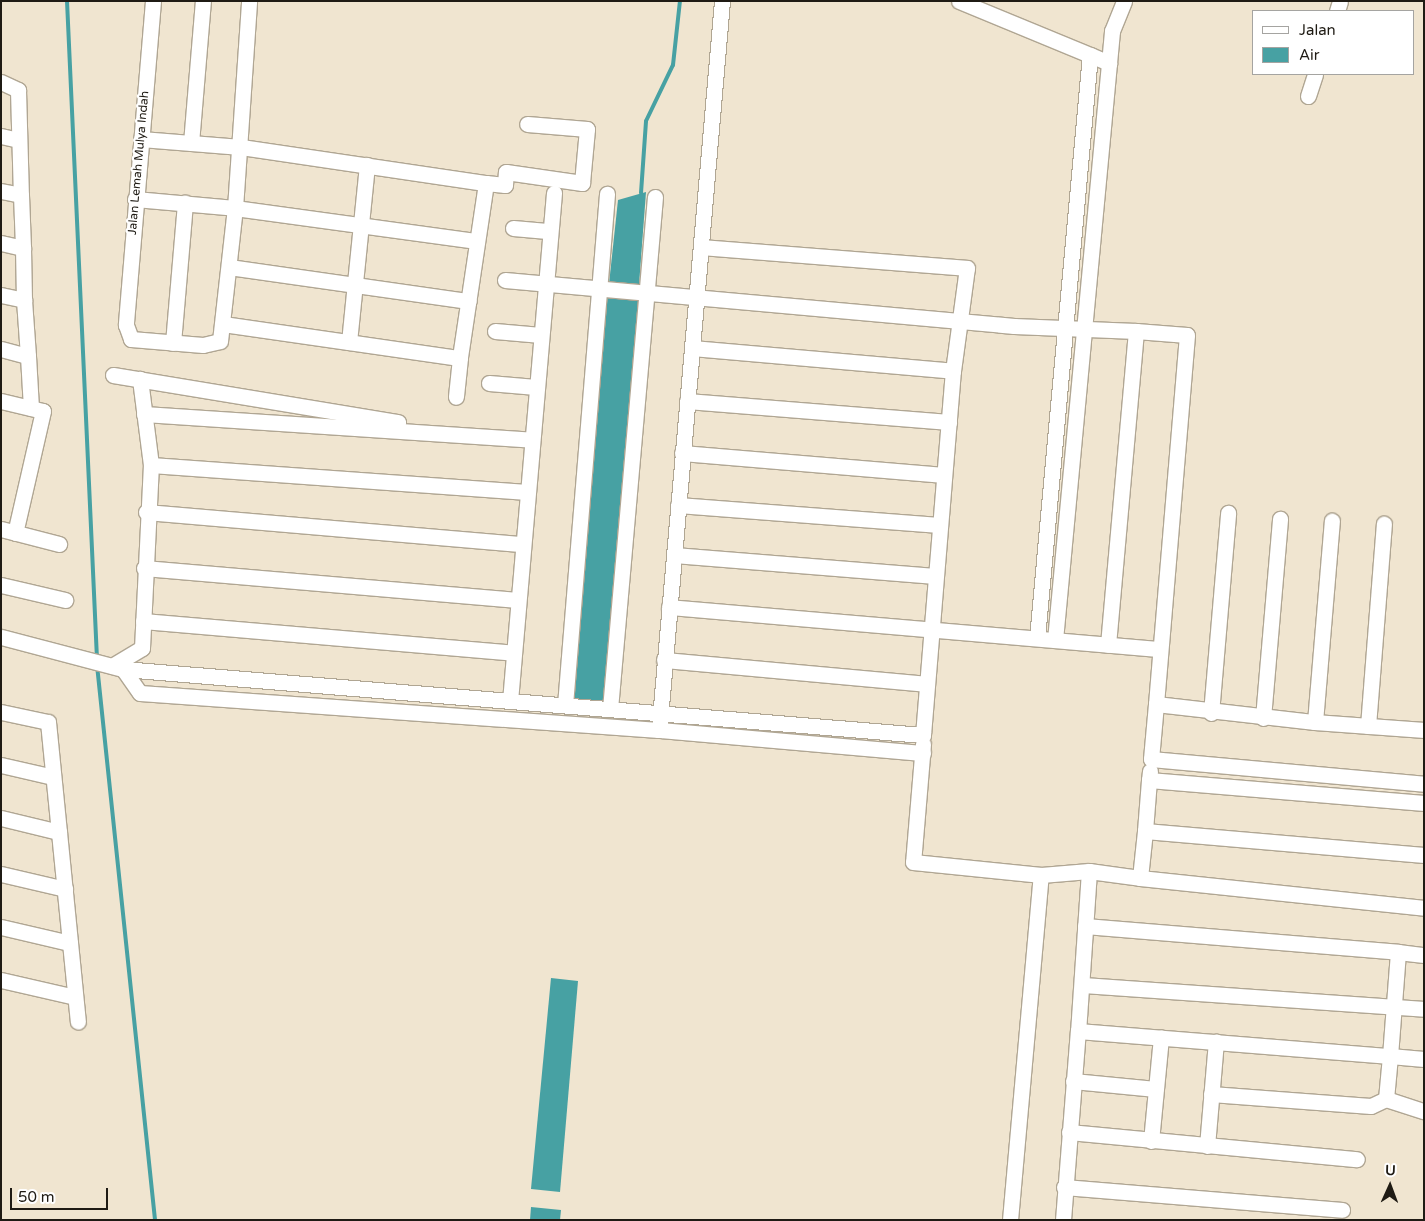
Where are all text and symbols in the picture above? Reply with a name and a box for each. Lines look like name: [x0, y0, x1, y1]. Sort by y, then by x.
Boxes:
legend: [1252, 10, 1415, 75]
text: Jalan: [1299, 21, 1336, 39]
text: Air: [1299, 46, 1320, 64]
street label: Jalan Lemah Mulya Indah: [126, 90, 152, 236]
north arrow: [1365, 1161, 1415, 1211]
text: U: [1385, 1162, 1396, 1179]
scale bar: [12, 1178, 110, 1210]
text: 50 m: [18, 1188, 55, 1206]

